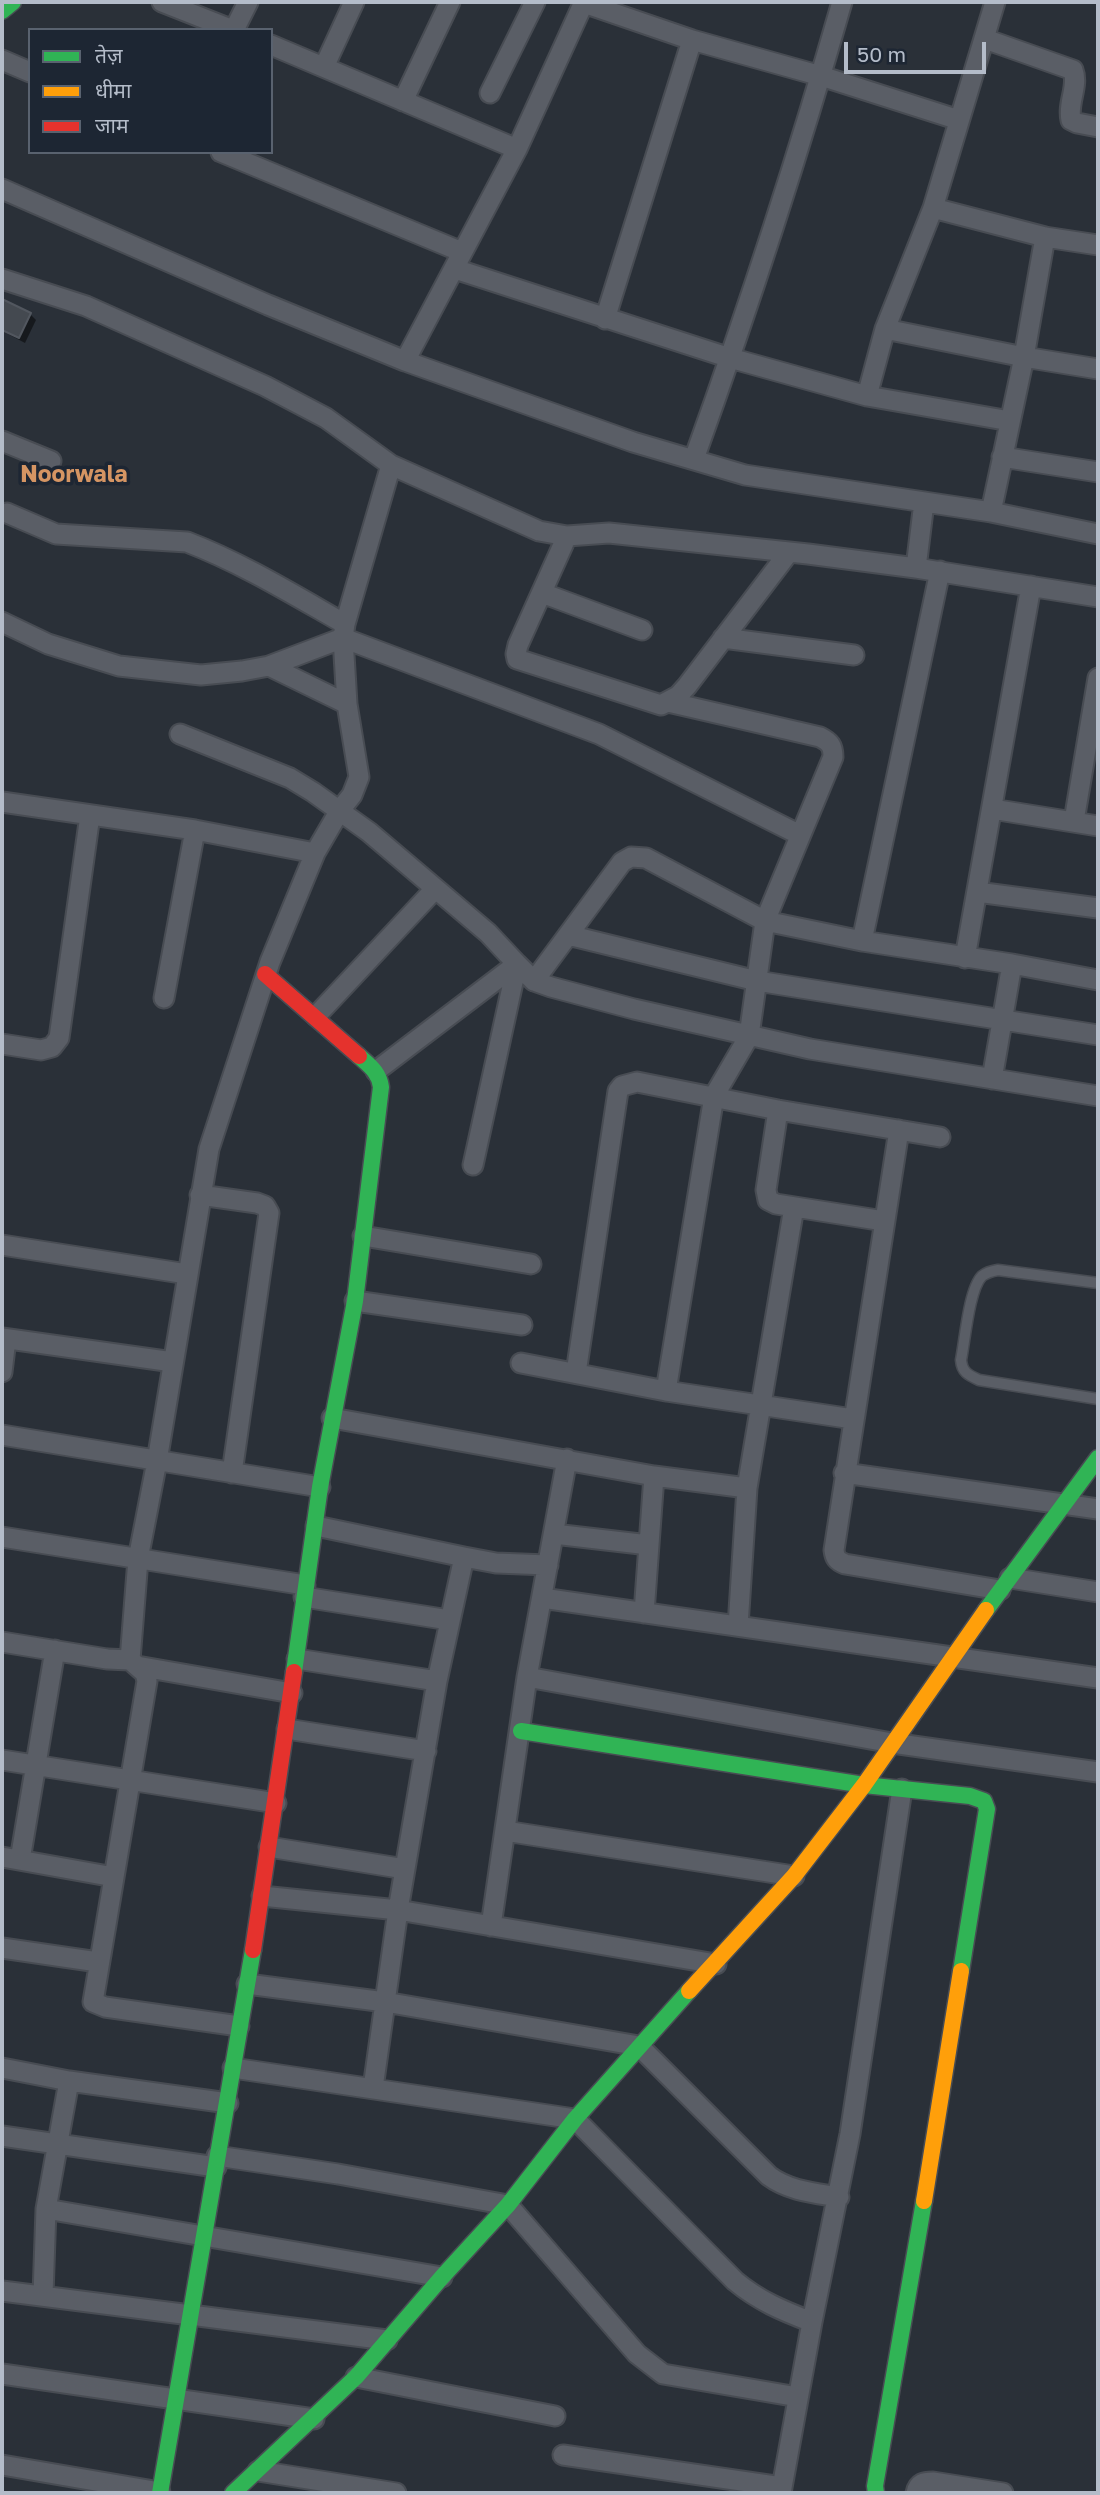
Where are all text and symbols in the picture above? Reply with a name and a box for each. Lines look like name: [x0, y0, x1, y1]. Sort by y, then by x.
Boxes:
legend: [28, 28, 273, 154]
scale bar: [848, 28, 990, 72]
text: 50 m: [857, 41, 906, 67]
text: तेज़: [95, 42, 123, 68]
text: धीमा: [95, 77, 131, 103]
text: जाम: [95, 112, 129, 138]
district label: Noorwala: [20, 461, 128, 489]

